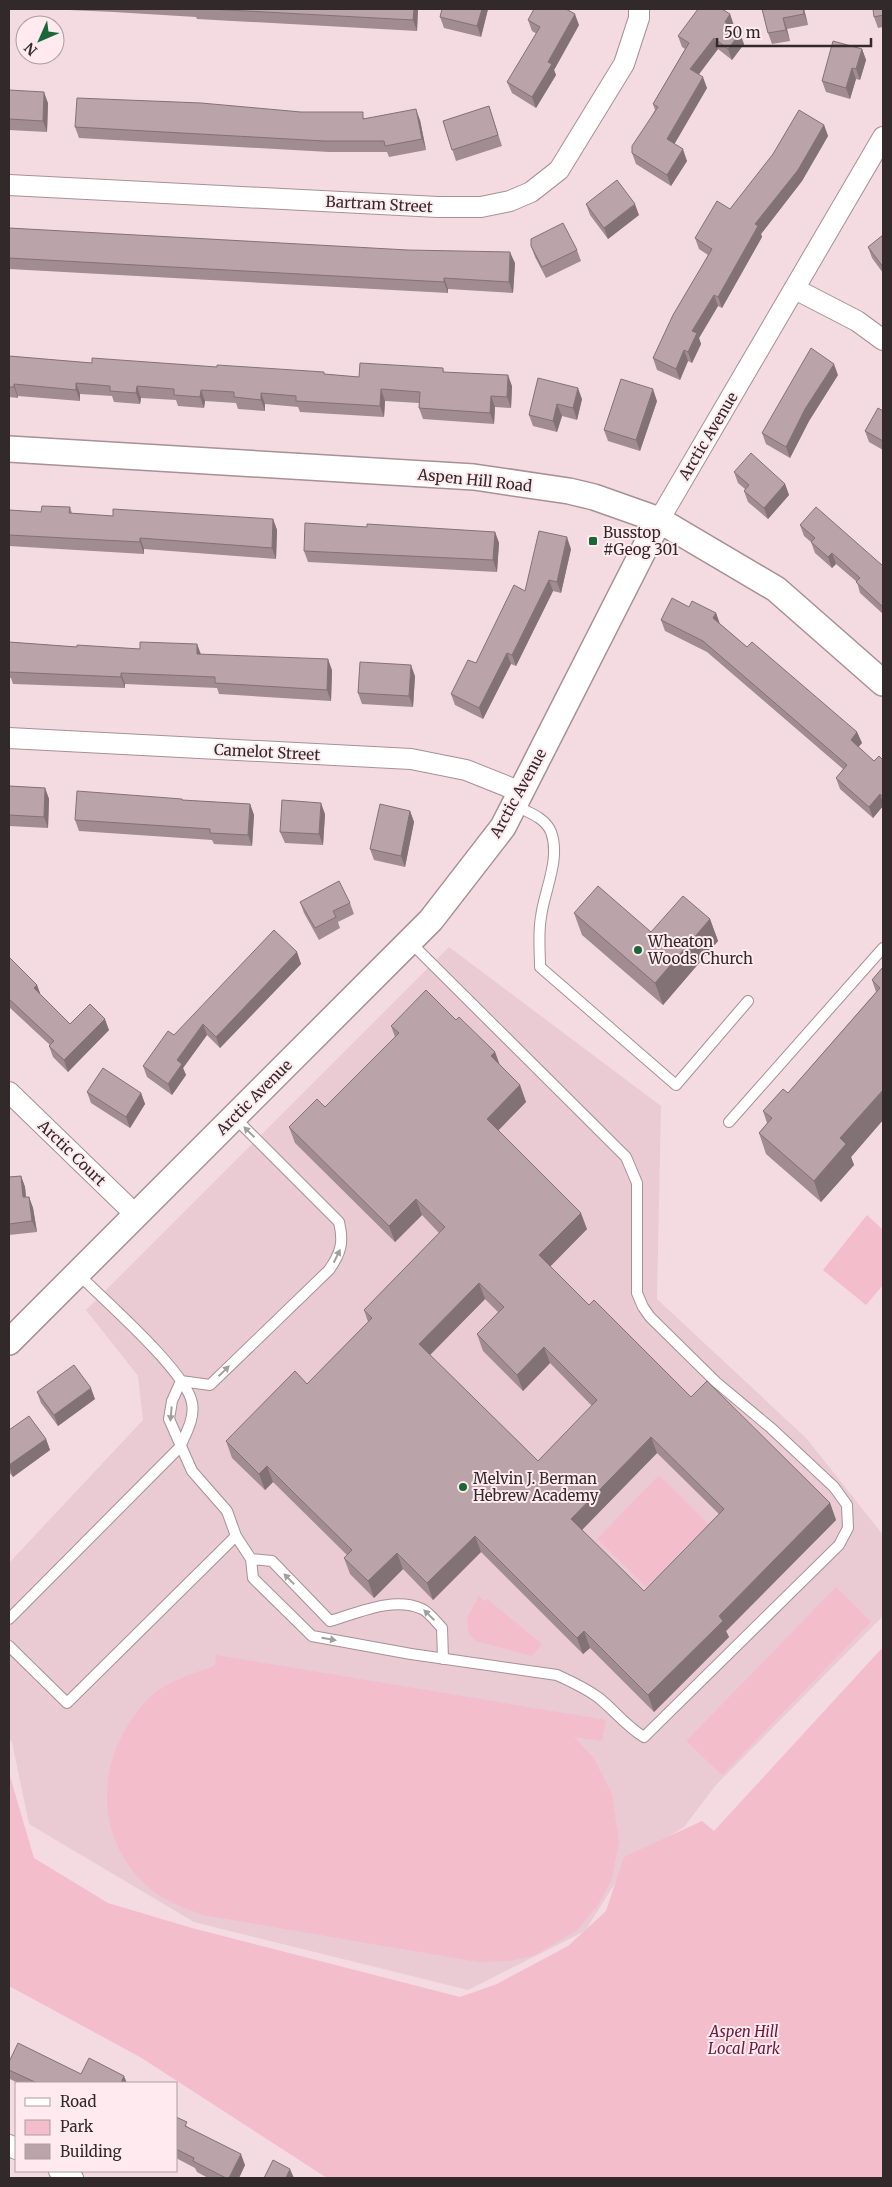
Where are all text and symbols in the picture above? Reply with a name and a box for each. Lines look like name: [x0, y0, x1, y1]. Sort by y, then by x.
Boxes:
north arrow: [15, 15, 65, 65]
scale bar: [717, 15, 871, 47]
text: 50 m: [724, 23, 761, 42]
text: N: [21, 39, 41, 59]
street label: Bartram Street: [325, 192, 433, 216]
street label: Arctic Avenue: [674, 389, 742, 484]
street label: Aspen Hill Road: [416, 464, 533, 495]
place label: Busstop #Geog 301: [603, 523, 679, 559]
marker: Busstop #Geog 301: [587, 535, 599, 547]
street label: Camelot Street: [213, 740, 321, 764]
street label: Arctic Avenue: [485, 745, 550, 842]
place label: Wheaton Woods Church: [647, 932, 753, 968]
marker: Wheaton Woods Church: [632, 944, 644, 956]
street label: Arctic Avenue: [212, 1055, 296, 1139]
street label: Arctic Court: [33, 1115, 110, 1190]
one-way arrow: [244, 1126, 256, 1138]
one-way arrow: [334, 1249, 342, 1263]
one-way arrow: [218, 1365, 230, 1377]
one-way arrow: [167, 1406, 175, 1422]
place label: Melvin J. Berman Hebrew Academy: [473, 1469, 599, 1505]
marker: Melvin J. Berman Hebrew Academy: [457, 1481, 469, 1493]
one-way arrow: [283, 1573, 295, 1585]
one-way arrow: [423, 1609, 435, 1621]
one-way arrow: [321, 1636, 337, 1644]
park label: Aspen Hill Local Park: [708, 2022, 781, 2058]
legend: [15, 2082, 178, 2172]
text: Road: [60, 2092, 96, 2111]
text: Park: [60, 2117, 94, 2136]
text: Building: [60, 2142, 122, 2161]

